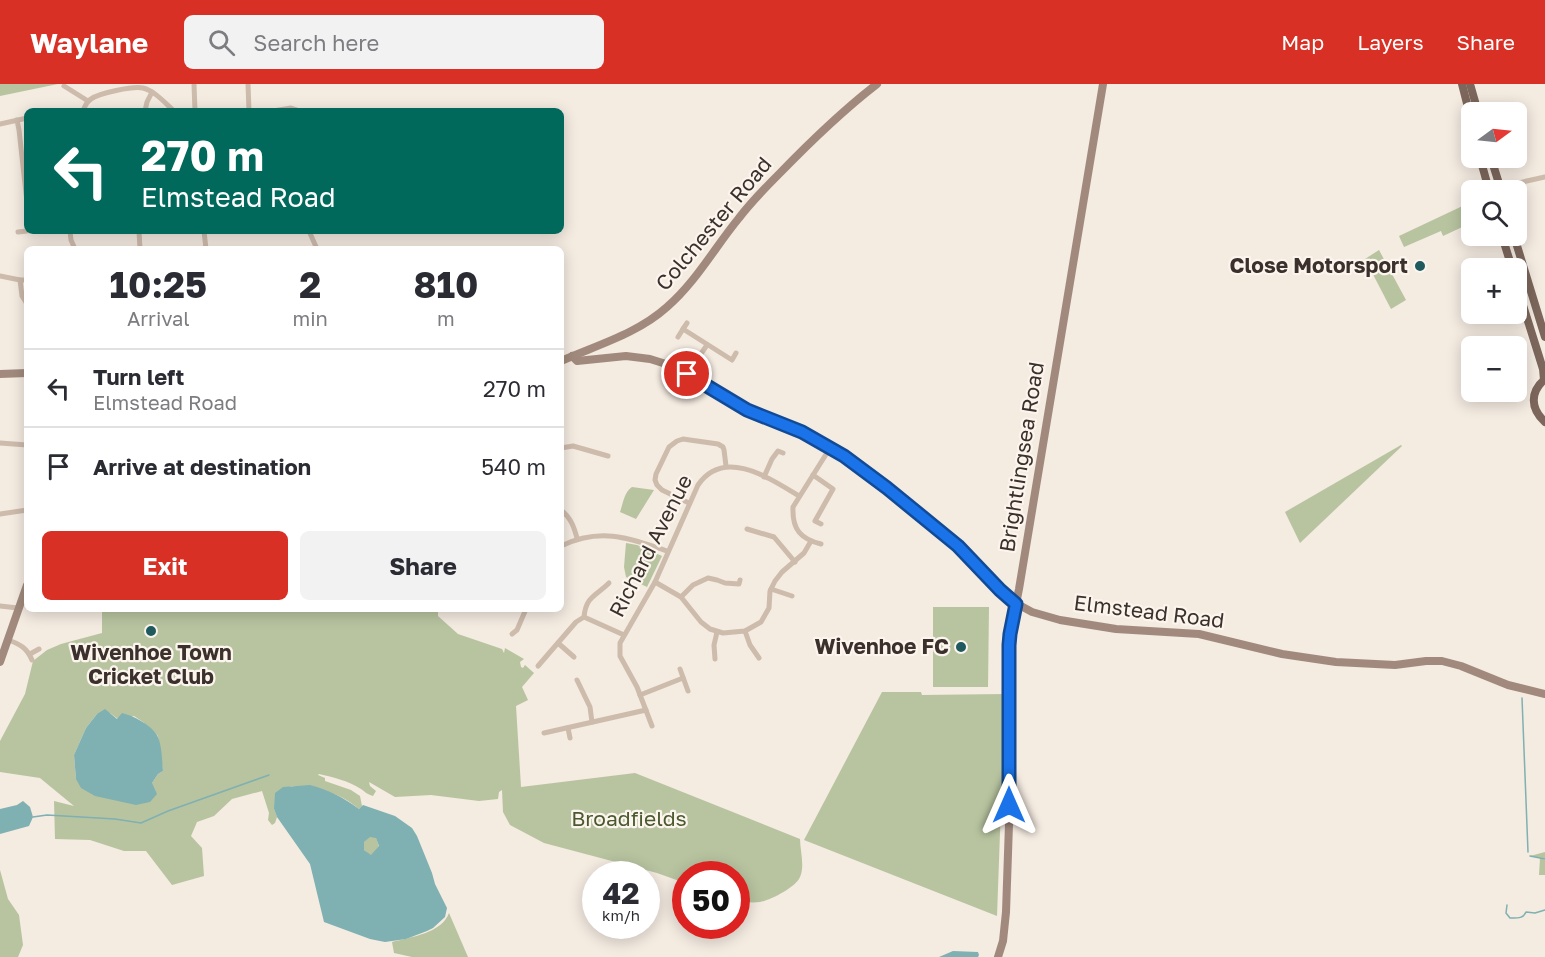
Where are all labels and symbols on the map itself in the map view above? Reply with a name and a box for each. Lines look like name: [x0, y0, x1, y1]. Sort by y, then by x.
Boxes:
north arrow: [1461, 102, 1527, 168]
street label: Colchester Road: [650, 151, 777, 295]
place label: Close Motorsport: [1230, 252, 1408, 278]
marker: Close Motorsport: [1413, 259, 1427, 273]
pin: [661, 348, 712, 399]
street label: Brightlingsea Road: [993, 360, 1049, 554]
street label: Richard Avenue: [603, 470, 697, 621]
street label: Elmstead Road: [1072, 589, 1226, 633]
marker: Wivenhoe Town Cricket Club: [144, 624, 158, 638]
place label: Wivenhoe FC: [815, 633, 949, 659]
place label: Wivenhoe Town Cricket Club: [70, 639, 232, 689]
marker: Wivenhoe FC: [954, 640, 968, 654]
position arrow: [977, 773, 1041, 837]
park label: Broadfields: [571, 805, 687, 831]
speed limit sign: 50: [672, 861, 750, 939]

